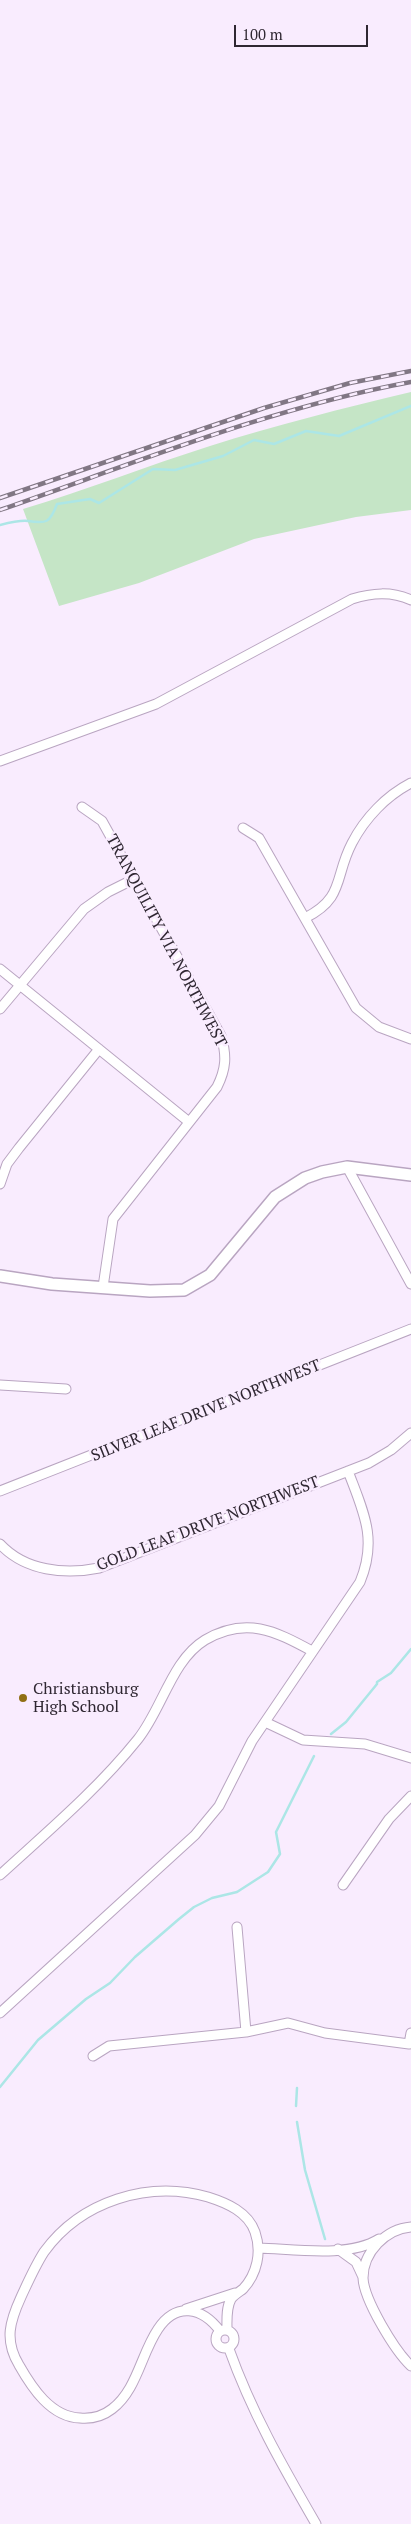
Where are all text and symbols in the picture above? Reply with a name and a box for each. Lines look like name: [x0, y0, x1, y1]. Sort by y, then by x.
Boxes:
scale bar: [236, 15, 370, 47]
text: 100 m: [242, 24, 283, 44]
street label: TRANQUILITY VIA NORTHWEST: [102, 831, 230, 1051]
street label: SILVER LEAF DRIVE NORTHWEST: [88, 1356, 324, 1466]
street label: GOLD LEAF DRIVE NORTHWEST: [94, 1473, 322, 1575]
place label: Christiansburg High School: [33, 1679, 138, 1717]
marker: Christiansburg High School: [17, 1692, 29, 1704]

